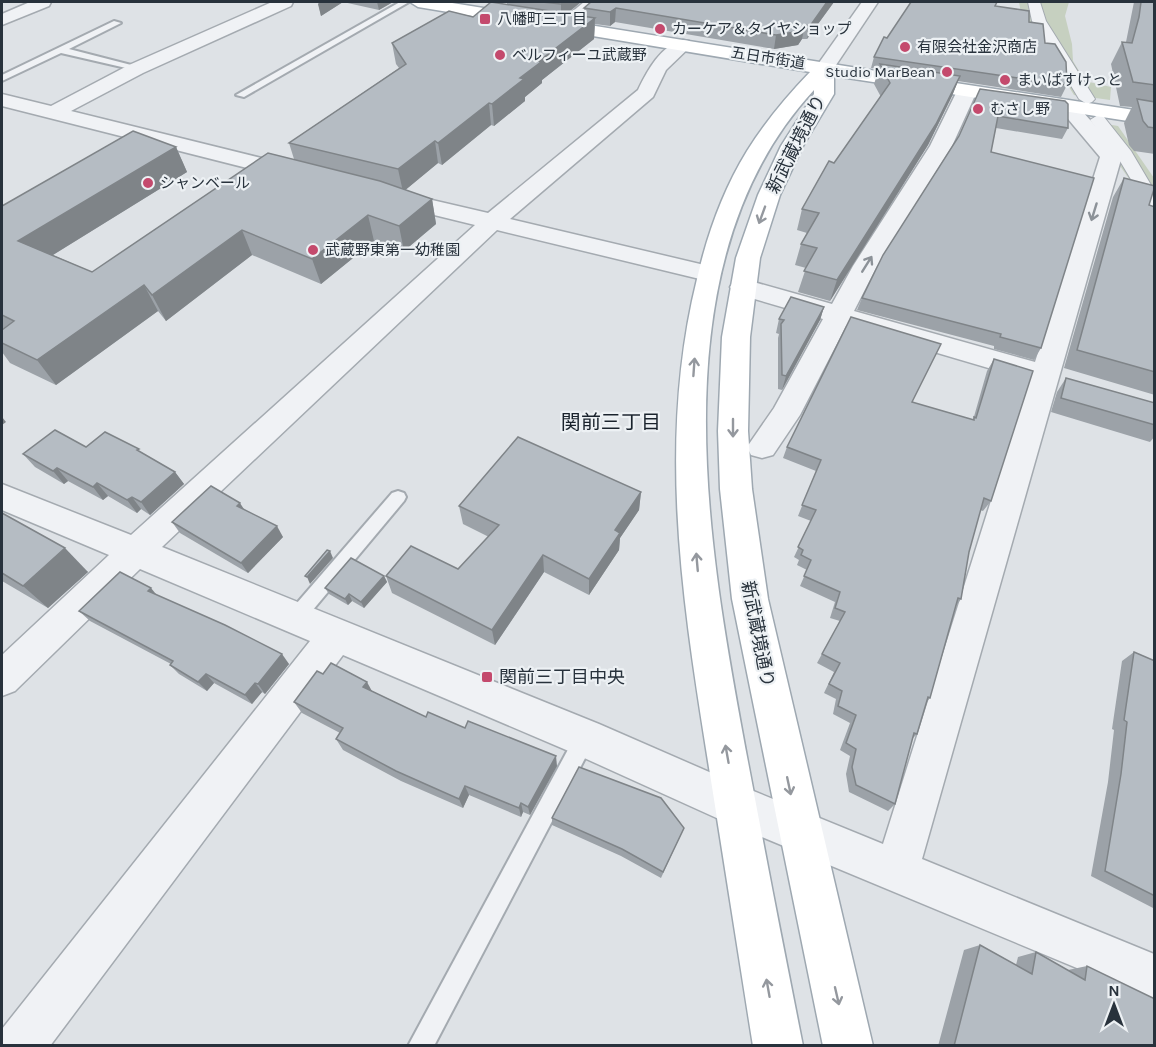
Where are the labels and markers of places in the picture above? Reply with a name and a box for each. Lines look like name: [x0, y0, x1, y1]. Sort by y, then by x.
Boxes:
place label: 八幡町三丁目: [497, 10, 587, 28]
marker: 八幡町三丁目: [478, 12, 492, 26]
place label: カーケア＆タイヤショップ: [672, 20, 852, 38]
marker: カーケア＆タイヤショップ: [653, 22, 667, 36]
place label: 有限会社金沢商店: [917, 38, 1037, 56]
marker: 有限会社金沢商店: [898, 40, 912, 54]
place label: ベルフィーユ武蔵野: [512, 46, 647, 64]
marker: ベルフィーユ武蔵野: [493, 48, 507, 62]
place label: Studio MarBean: [825, 63, 935, 81]
marker: Studio MarBean: [940, 65, 954, 79]
place label: まいばすけっと: [1017, 71, 1122, 89]
marker: まいばすけっと: [998, 73, 1012, 87]
place label: むさし野: [990, 100, 1050, 118]
marker: むさし野: [971, 102, 985, 116]
place label: シャンベール: [160, 174, 250, 192]
marker: シャンベール: [141, 176, 155, 190]
place label: 武蔵野東第一幼稚園: [325, 241, 460, 259]
marker: 武蔵野東第一幼稚園: [306, 243, 320, 257]
place label: 関前三丁目中央: [499, 666, 625, 688]
marker: 関前三丁目中央: [480, 670, 494, 684]

